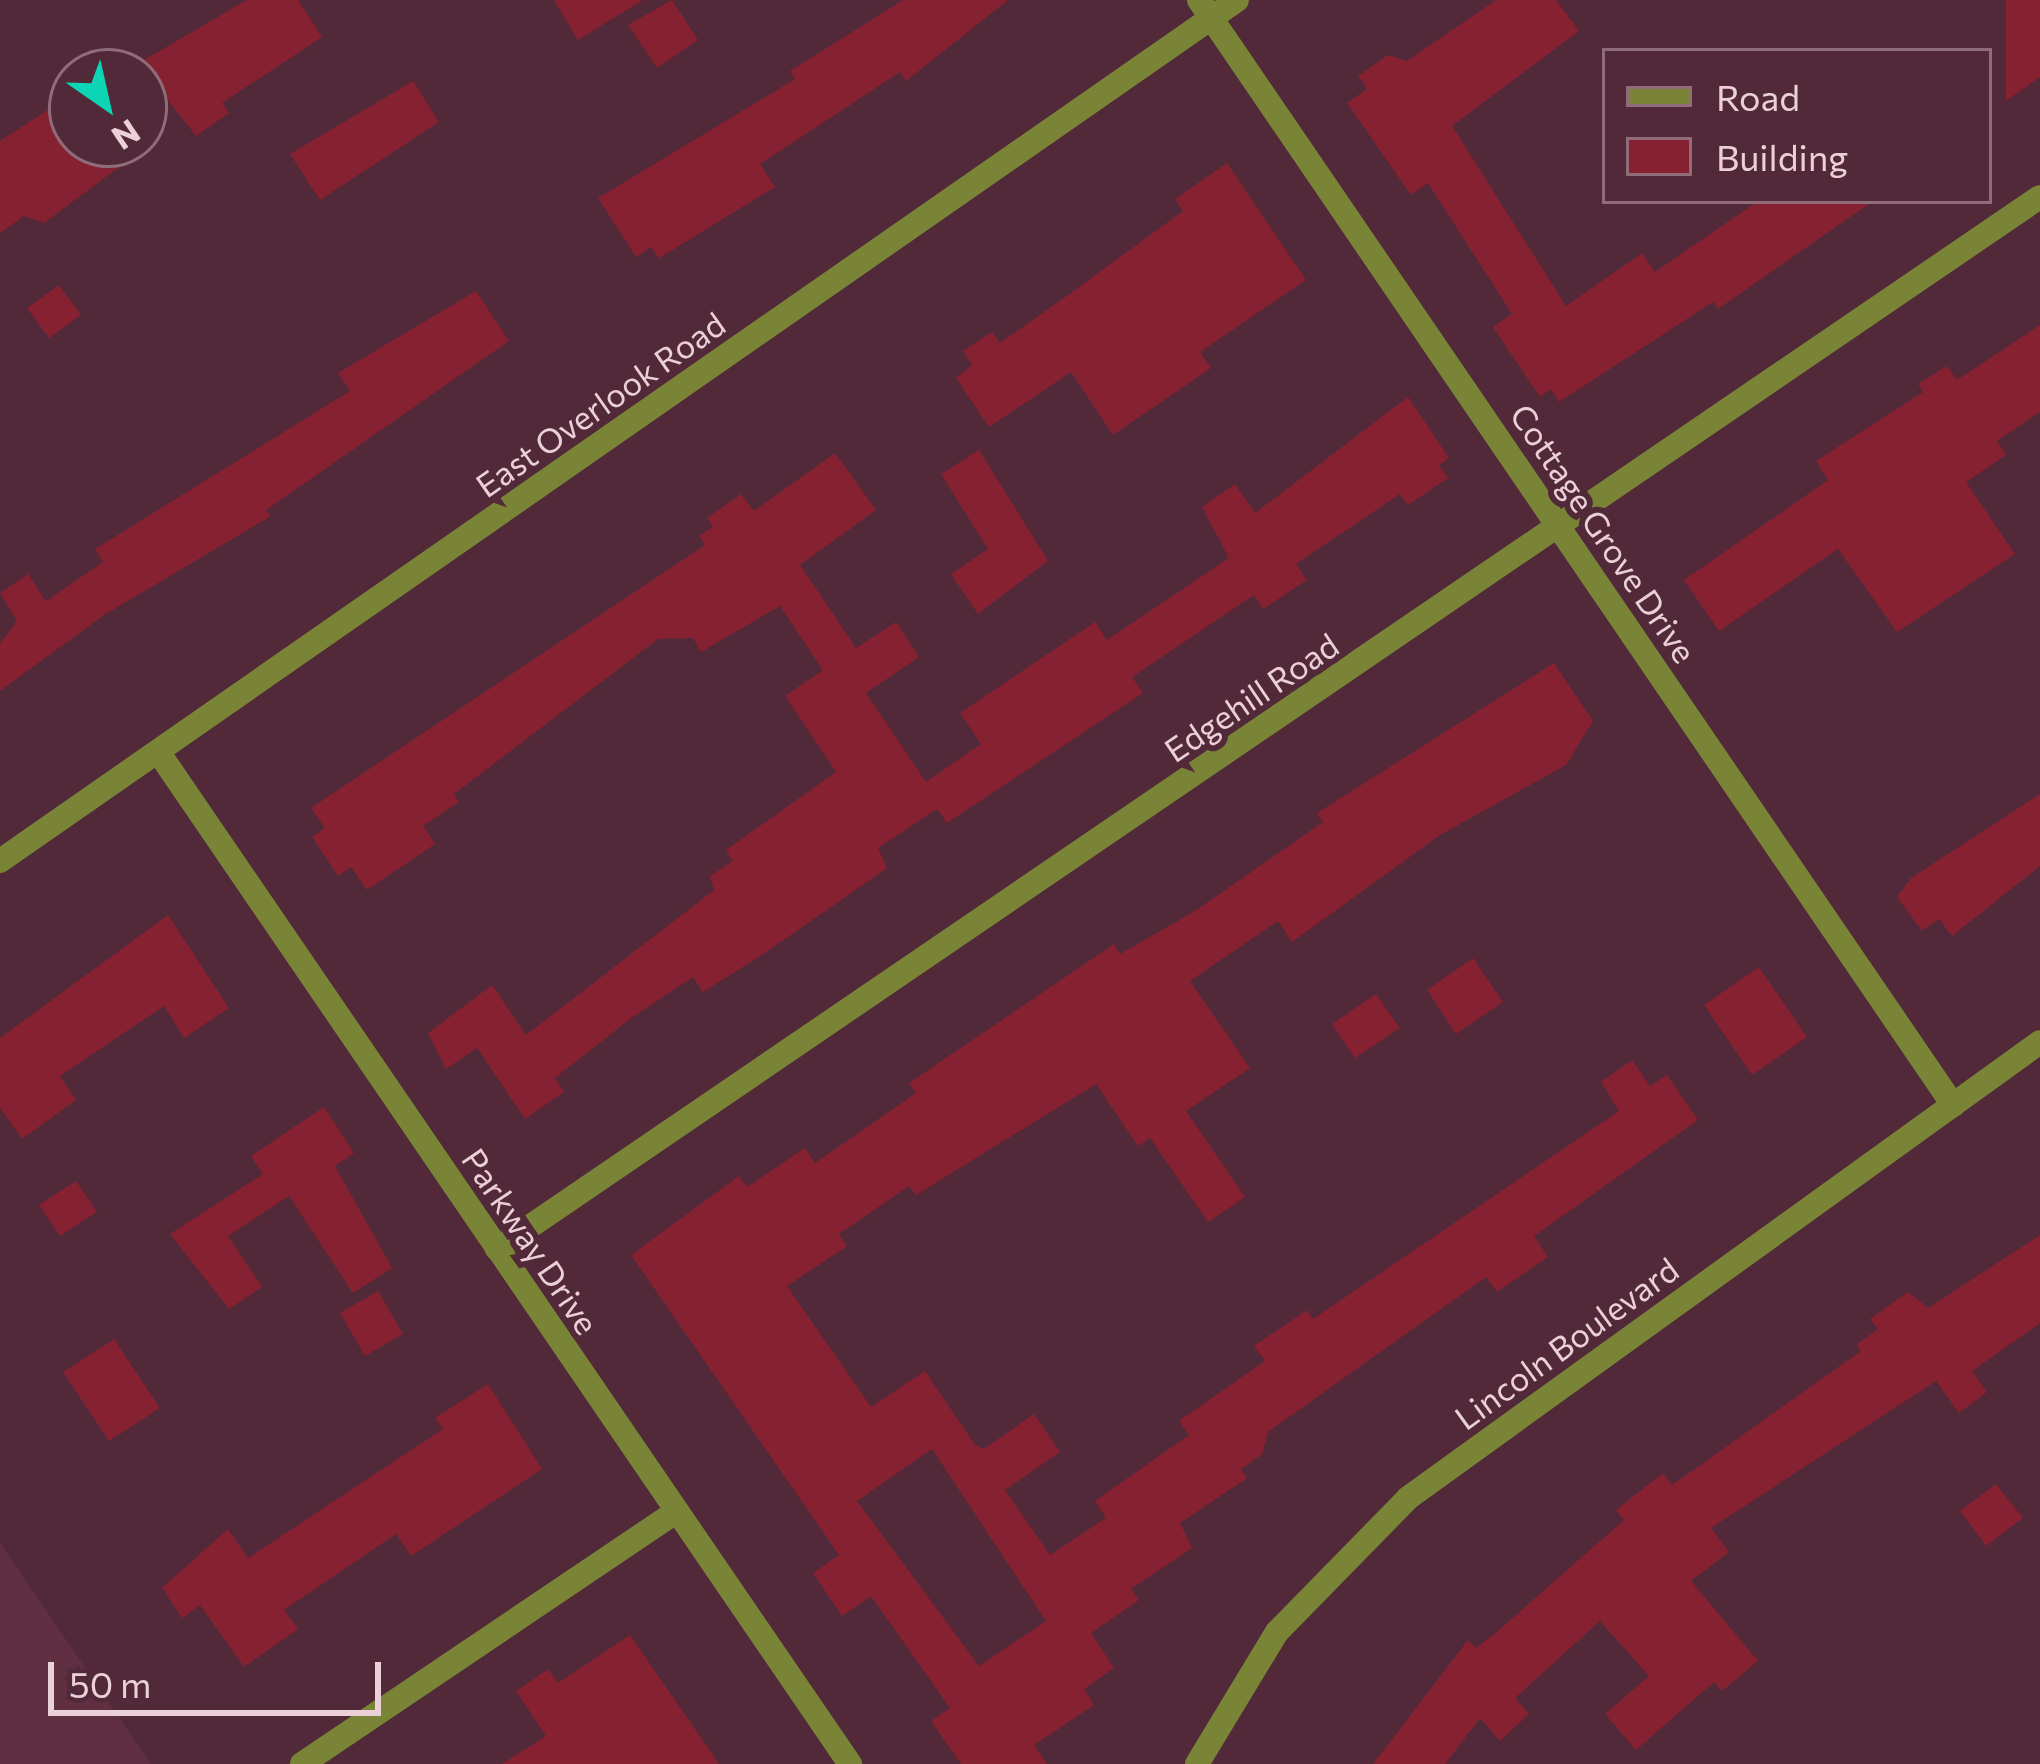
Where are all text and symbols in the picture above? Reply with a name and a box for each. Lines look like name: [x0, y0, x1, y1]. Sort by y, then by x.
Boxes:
north arrow: [48, 48, 168, 168]
legend: [1602, 48, 1992, 204]
text: Road: [1716, 74, 1800, 118]
text: N: [105, 112, 148, 160]
text: Building: [1716, 134, 1848, 178]
street label: East Overlook Road: [468, 303, 732, 505]
street label: Cottage Grove Drive: [1503, 396, 1705, 670]
street label: Edgehill Road: [1157, 624, 1345, 770]
street label: Parkway Drive: [454, 1141, 608, 1341]
street label: Lincoln Boulevard: [1447, 1249, 1685, 1437]
scale bar: [54, 1638, 387, 1712]
text: 50 m: [69, 1661, 151, 1705]

